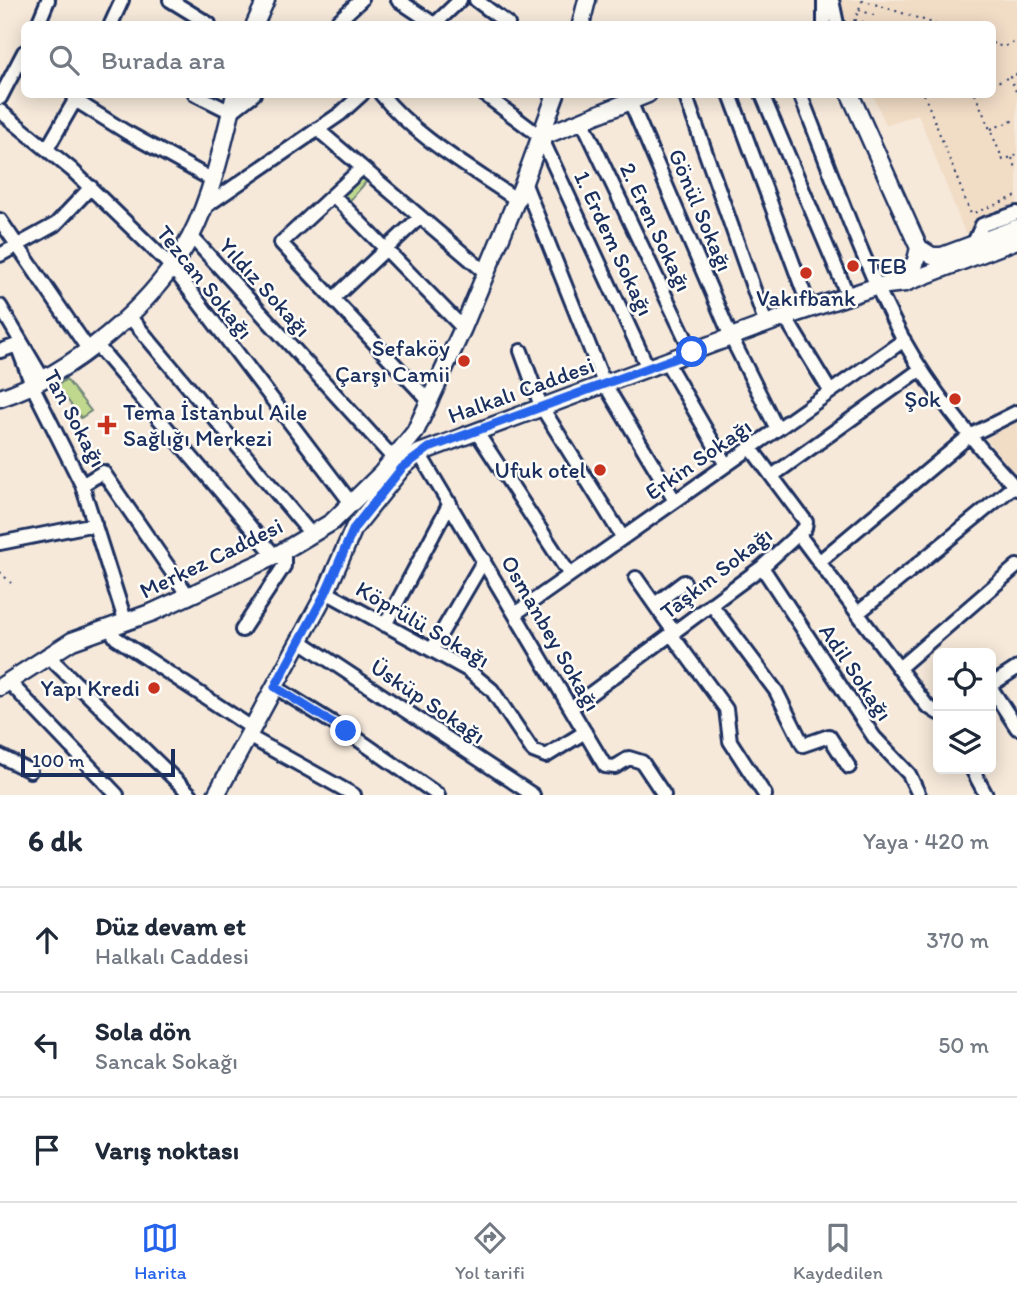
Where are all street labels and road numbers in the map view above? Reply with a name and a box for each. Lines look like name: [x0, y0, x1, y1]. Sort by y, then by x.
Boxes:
street label: Gönül Sokağı: [663, 144, 739, 276]
street label: 2. Eren Sokağı: [614, 158, 698, 296]
street label: 1. Erdem Sokağı: [568, 166, 660, 320]
street label: Tezcan Sokağı: [151, 219, 259, 345]
street label: Yıldız Sokağı: [213, 232, 317, 342]
street label: Halkalı Caddesi: [444, 351, 598, 429]
street label: Tan Sokağı: [38, 364, 112, 472]
street label: Erkin Sokağı: [639, 412, 757, 506]
street label: Merkez Caddesi: [135, 511, 287, 605]
street label: Taşkın Sokağı: [654, 521, 778, 625]
street label: Osmanbey Sokağı: [495, 550, 607, 716]
street label: Köprülü Sokağı: [351, 574, 495, 674]
street label: Adil Sokağı: [813, 618, 899, 726]
street label: Üsküp Sokağı: [365, 652, 491, 750]

